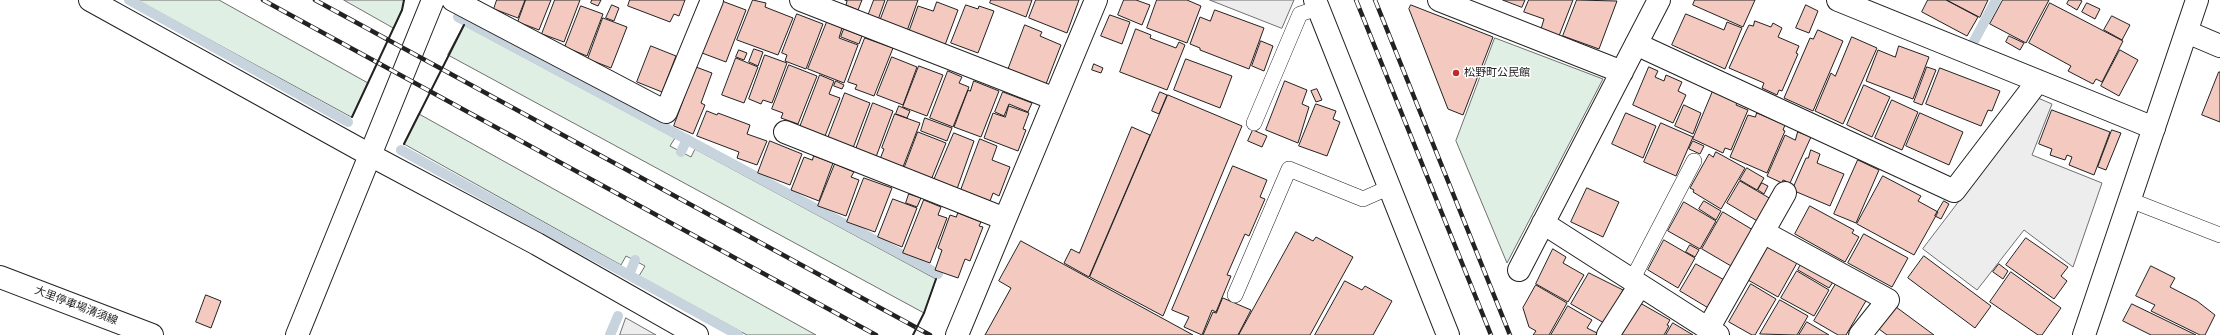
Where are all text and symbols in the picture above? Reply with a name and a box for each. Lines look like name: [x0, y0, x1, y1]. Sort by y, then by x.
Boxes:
place label: 松野町公民館: [1464, 66, 1530, 80]
marker: 松野町公民館: [1451, 68, 1461, 78]
street label: 大里停車場清須線: [33, 284, 119, 328]

